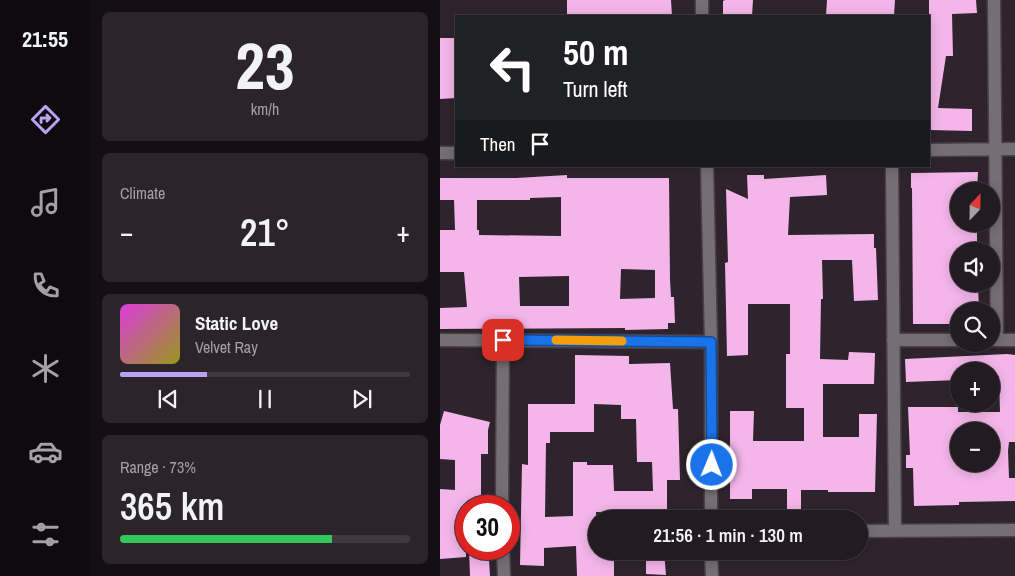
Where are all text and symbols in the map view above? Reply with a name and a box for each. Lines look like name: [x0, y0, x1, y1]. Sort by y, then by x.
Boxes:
text: 23: [235, 22, 295, 109]
text: 21:55: [22, 24, 68, 54]
text: 50 m: [563, 29, 628, 76]
icon: left: [480, 35, 545, 100]
text: Turn left: [563, 74, 628, 104]
text: km/h: [251, 98, 279, 120]
icon: directions: [28, 102, 63, 137]
icon: arrive: [526, 130, 554, 158]
text: Then: [480, 131, 516, 157]
text: Climate: [120, 182, 165, 204]
north arrow: [950, 182, 1000, 232]
map controls: [950, 182, 1000, 472]
icon: music: [28, 185, 63, 220]
text: 21°: [240, 207, 290, 258]
text: −: [120, 213, 133, 251]
text: +: [397, 213, 410, 251]
button: sound: [950, 242, 1000, 292]
icon: phone: [28, 268, 63, 303]
button: search: [950, 302, 1000, 352]
text: Static Love: [195, 310, 278, 336]
pin: [482, 319, 524, 361]
icon: arrive: [489, 326, 517, 354]
text: Velvet Ray: [195, 336, 258, 358]
icon: climate: [28, 351, 63, 386]
button: +: [950, 362, 1000, 412]
icon: previous: [154, 385, 182, 413]
icon: pause: [251, 385, 279, 413]
icon: next: [348, 385, 376, 413]
button: −: [950, 422, 1000, 472]
icon: car: [28, 434, 63, 469]
position arrow: [685, 438, 737, 490]
text: Range · 73%: [120, 456, 196, 478]
text: 365 km: [120, 481, 224, 532]
speed limit sign: 30: [455, 495, 520, 560]
icon: filters: [28, 517, 63, 552]
text: 21:56 · 1 min · 130 m: [653, 522, 803, 548]

